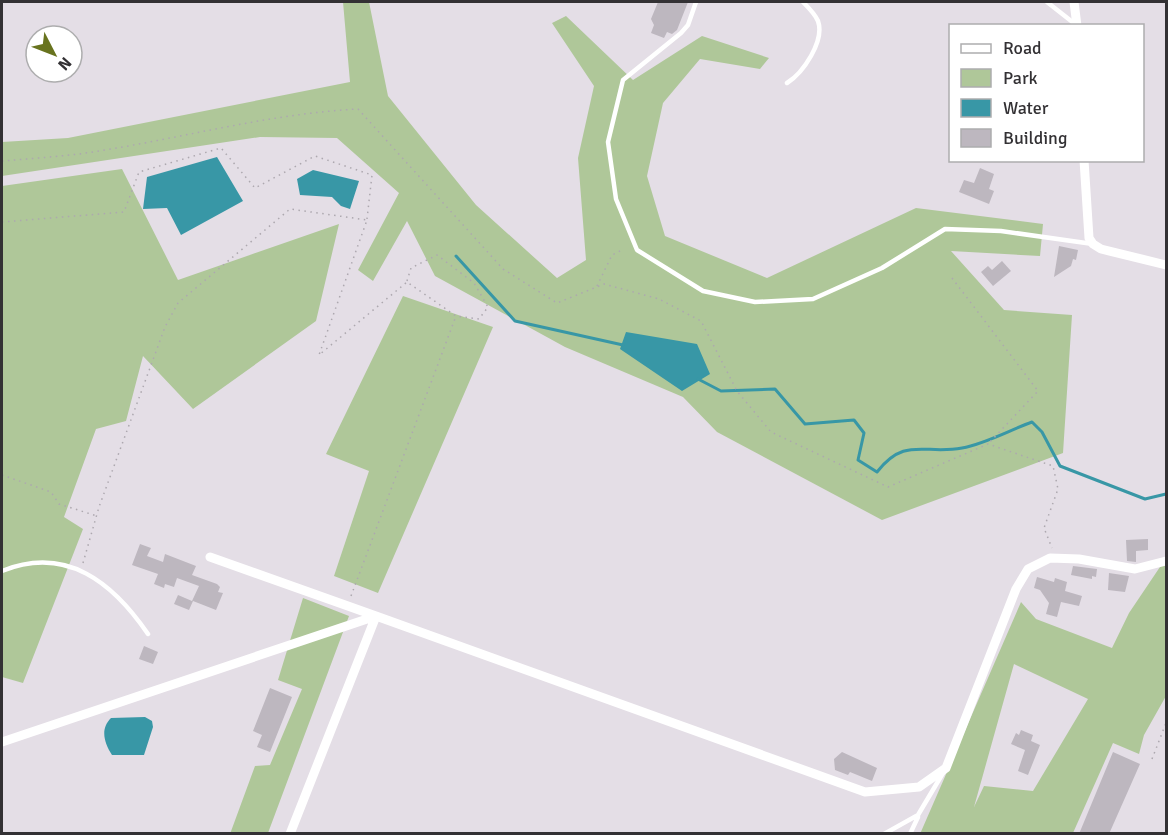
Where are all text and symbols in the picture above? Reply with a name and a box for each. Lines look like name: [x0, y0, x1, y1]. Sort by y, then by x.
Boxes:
north arrow: [24, 24, 84, 84]
legend: [949, 24, 1144, 162]
text: Road: [1003, 37, 1042, 59]
text: N: [53, 53, 76, 74]
text: Park: [1003, 67, 1038, 89]
text: Water: [1003, 97, 1049, 119]
text: Building: [1003, 127, 1067, 149]

